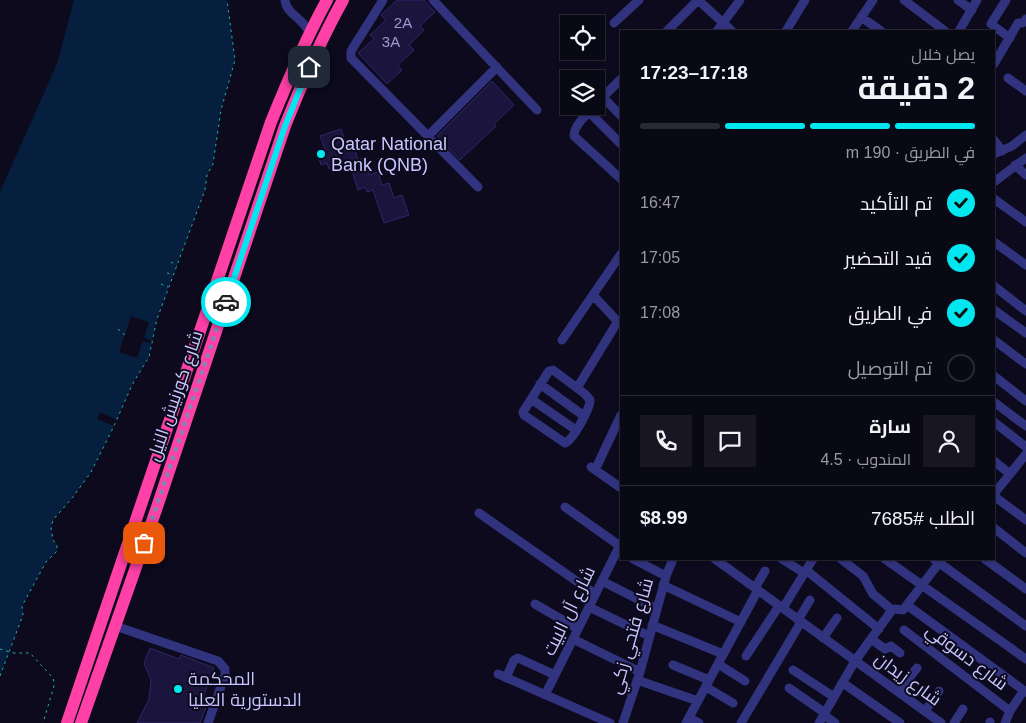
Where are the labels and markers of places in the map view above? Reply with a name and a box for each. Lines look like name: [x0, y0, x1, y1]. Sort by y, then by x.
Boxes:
pin: [288, 46, 330, 88]
place label: Qatar National Bank (QNB): [331, 134, 447, 175]
marker: Qatar National Bank (QNB): [315, 148, 327, 160]
pin: [123, 522, 165, 564]
place label: المحكمة الدستورية العليا: [188, 669, 302, 711]
marker: المحكمة الدستورية العليا: [172, 683, 184, 695]

